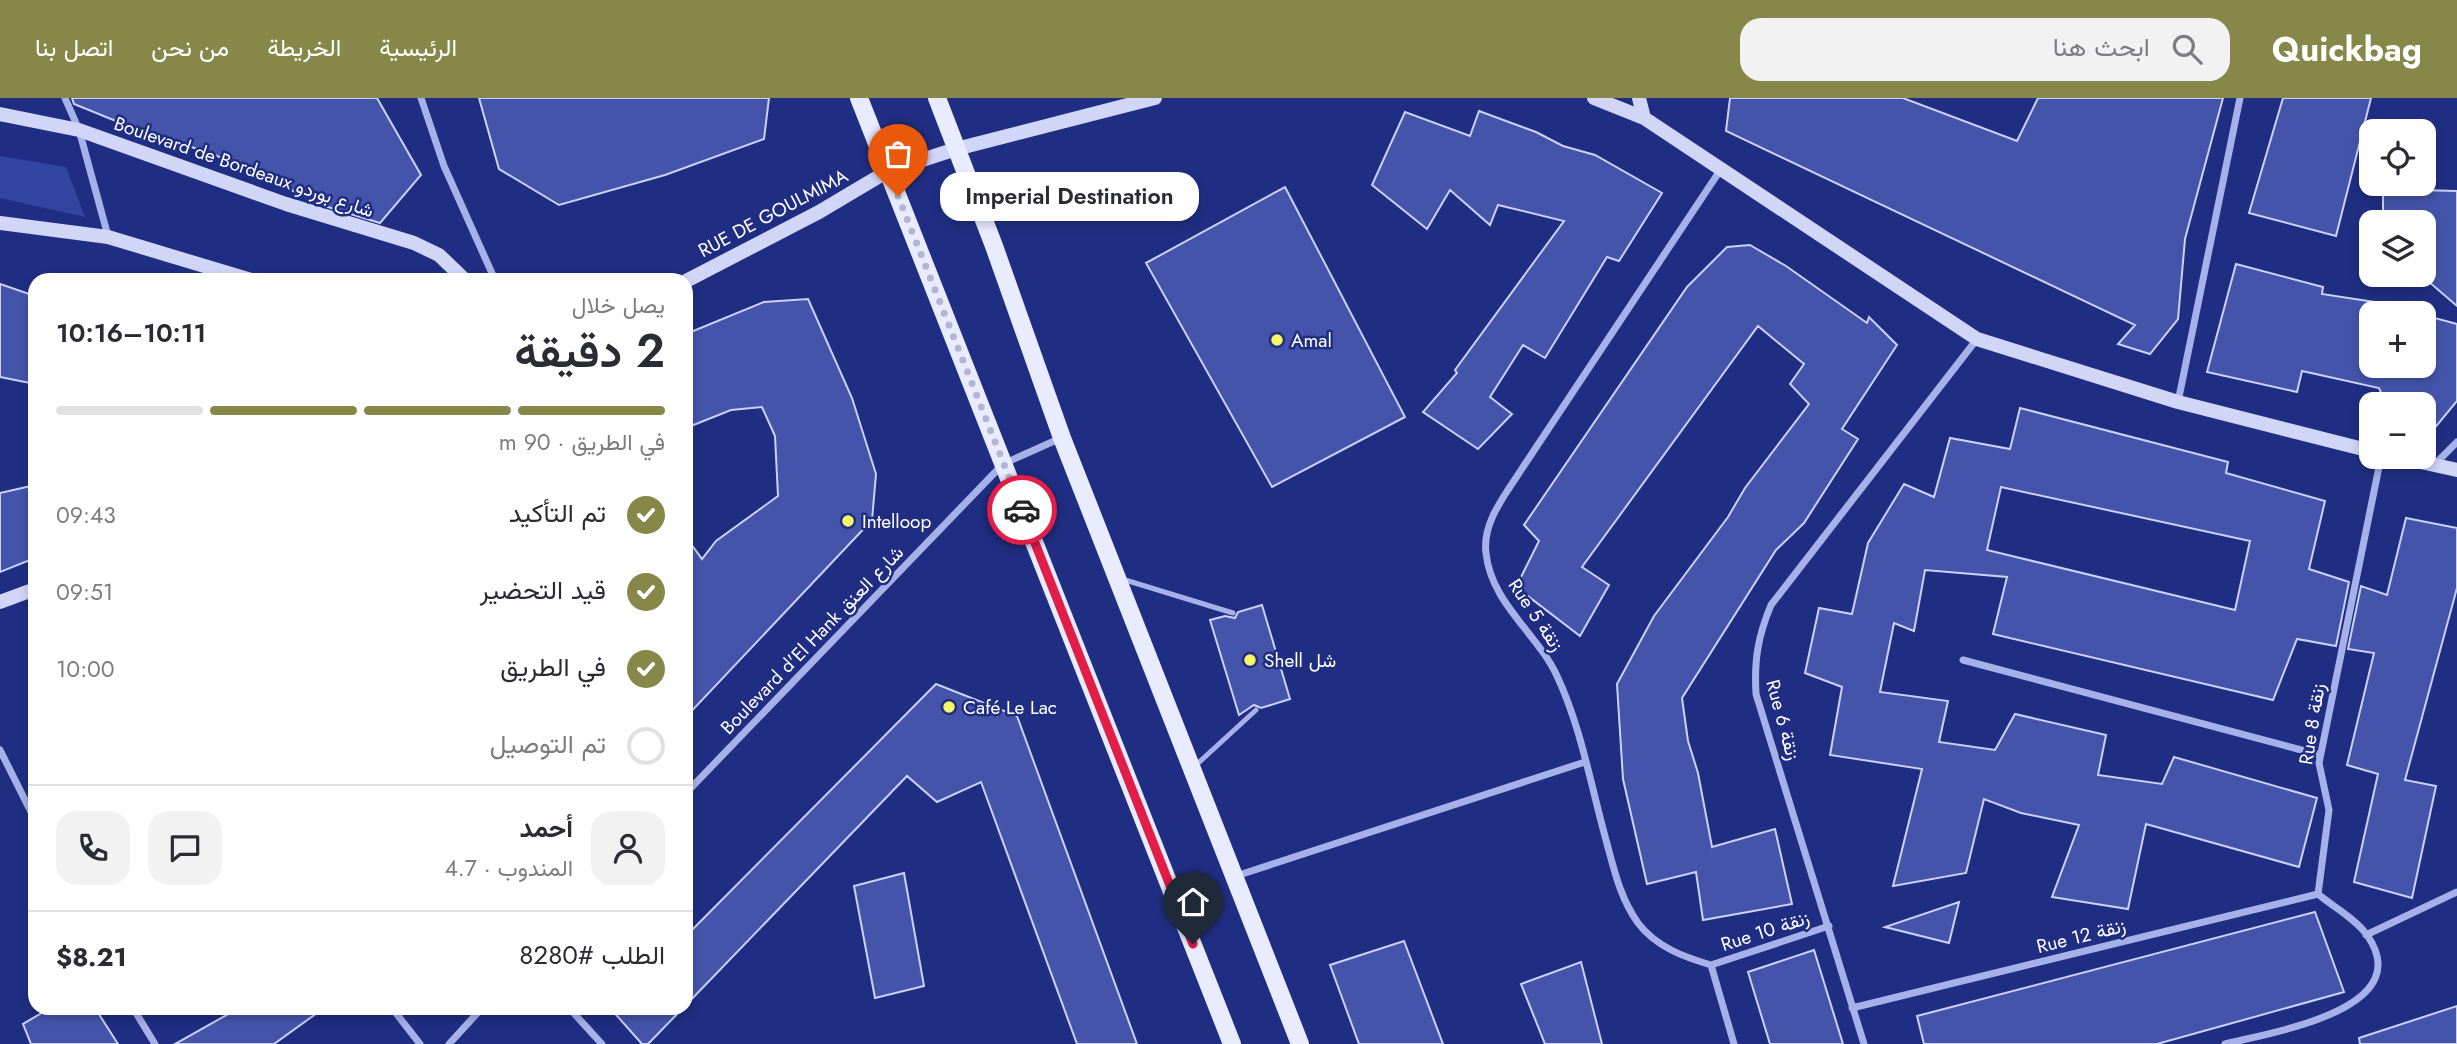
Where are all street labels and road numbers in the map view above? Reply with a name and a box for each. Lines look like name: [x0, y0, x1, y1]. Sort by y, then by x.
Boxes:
street label: Boulevard de Bordeaux شارع بوردو: [110, 110, 378, 224]
street label: RUE DE GOULMIMA: [693, 162, 853, 264]
street label: Boulevard d'El Hank شارع العنق: [714, 540, 910, 740]
street label: Rue 5 زنقة: [1502, 573, 1570, 657]
street label: Rue 6 زنقة: [1759, 677, 1807, 763]
street label: Rue 8 زنقة: [2292, 681, 2332, 767]
street label: Rue 10 زنقة: [1717, 904, 1813, 958]
street label: Rue 12 زنقة: [2034, 912, 2128, 960]

